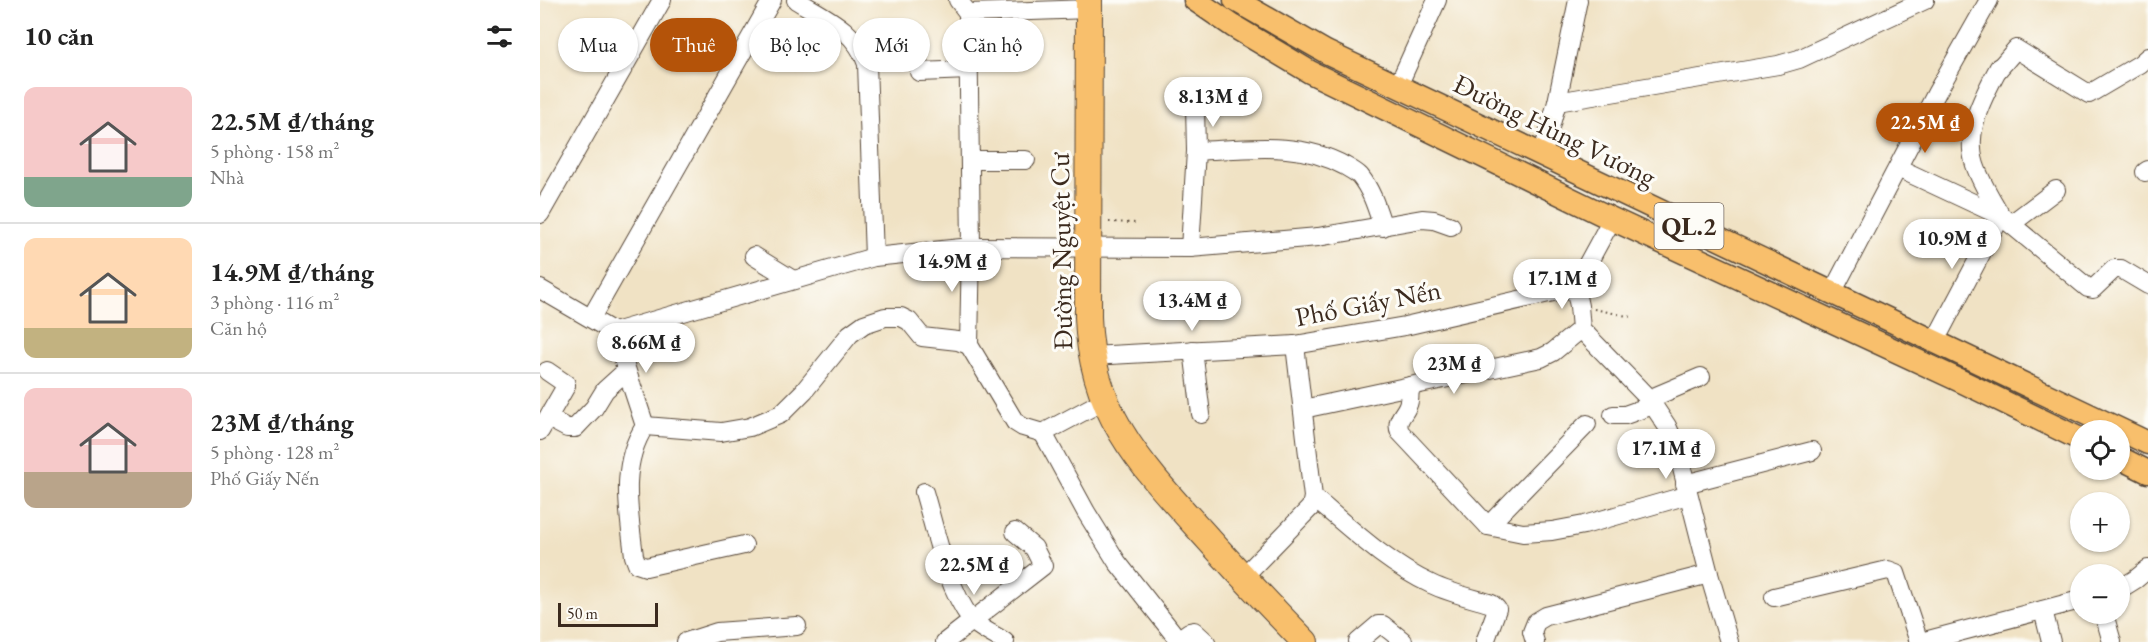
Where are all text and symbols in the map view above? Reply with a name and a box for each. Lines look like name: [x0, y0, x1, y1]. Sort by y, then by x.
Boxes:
chip: Mua: [558, 18, 638, 72]
chip: Thuê: [650, 18, 737, 72]
chip: Bộ lọc: [749, 18, 841, 72]
chip: Mới: [853, 18, 930, 72]
chip: Căn hộ: [942, 18, 1044, 72]
text: 10 căn: [24, 19, 94, 53]
icon: filters: [483, 20, 516, 53]
street label: Đường Hùng Vương: [1448, 66, 1662, 194]
pin: 8.13M ₫: [1158, 77, 1268, 128]
text: 8.13M ₫: [1178, 83, 1248, 109]
pin: 22.5M ₫: [1870, 103, 1980, 154]
text: 22.5M ₫/tháng: [210, 104, 374, 138]
text: 22.5M ₫: [1890, 109, 1960, 135]
icon: home: [72, 111, 144, 183]
text: 5 phòng · 158 m²: [210, 138, 340, 164]
street label: Đường Nguyệt Cư: [1042, 151, 1080, 350]
text: Nhà: [210, 164, 244, 190]
road number: QL.2: [1654, 203, 1724, 249]
pin: 10.9M ₫: [1897, 219, 2007, 270]
text: 10.9M ₫: [1917, 225, 1987, 251]
pin: 14.9M ₫: [897, 242, 1007, 293]
text: 14.9M ₫: [917, 248, 987, 274]
text: 14.9M ₫/tháng: [210, 255, 374, 289]
pin: 17.1M ₫: [1507, 259, 1617, 310]
icon: home: [72, 262, 144, 334]
text: 17.1M ₫: [1527, 265, 1597, 291]
street label: Phố Giấy Nến: [1292, 272, 1444, 334]
pin: 13.4M ₫: [1137, 281, 1247, 332]
text: 13.4M ₫: [1157, 287, 1227, 313]
text: 3 phòng · 116 m²: [210, 289, 340, 315]
text: Căn hộ: [210, 315, 267, 341]
pin: 8.66M ₫: [591, 323, 701, 374]
text: 8.66M ₫: [611, 329, 681, 355]
pin: 23M ₫: [1412, 344, 1496, 395]
text: 23M ₫: [1427, 350, 1481, 376]
text: 23M ₫/tháng: [210, 405, 354, 439]
icon: home: [72, 412, 144, 484]
map controls: [2070, 420, 2130, 624]
button: locate: [2070, 420, 2130, 480]
pin: 17.1M ₫: [1611, 429, 1721, 480]
text: 17.1M ₫: [1631, 435, 1701, 461]
text: 5 phòng · 128 m²: [210, 439, 340, 465]
text: Phố Giấy Nến: [210, 465, 319, 491]
button: +: [2070, 492, 2130, 552]
pin: 22.5M ₫: [919, 545, 1029, 596]
text: 22.5M ₫: [939, 551, 1009, 577]
button: −: [2070, 564, 2130, 624]
scale bar: [558, 600, 658, 628]
text: 50 m: [567, 603, 598, 624]

